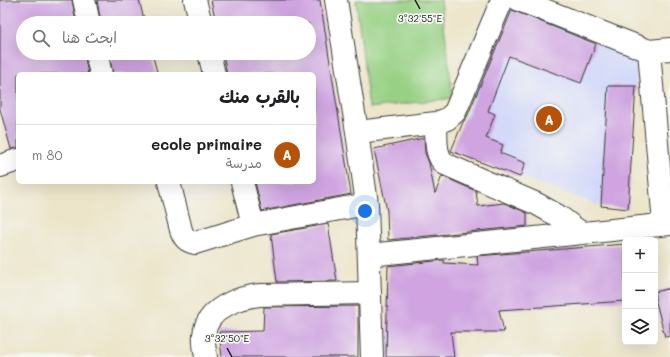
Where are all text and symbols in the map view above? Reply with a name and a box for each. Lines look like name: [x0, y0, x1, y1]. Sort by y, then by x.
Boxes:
text: 3°32'55"E: [398, 11, 442, 25]
search box: [16, 16, 316, 60]
icon: search: [30, 27, 52, 49]
text: ابحث هنا: [62, 27, 117, 47]
text: بالقرب منك: [219, 85, 300, 107]
pin: A: [536, 104, 562, 134]
text: ecole primaire: [151, 134, 262, 154]
text: 80 m: [32, 146, 62, 163]
text: A: [282, 146, 292, 163]
text: مدرسة: [226, 154, 262, 171]
your location: [355, 201, 375, 221]
map controls: [622, 237, 658, 345]
button: +: [622, 237, 658, 273]
button: −: [622, 273, 658, 309]
button: layers: [622, 309, 658, 345]
text: 3°32'50"E: [205, 331, 250, 345]

